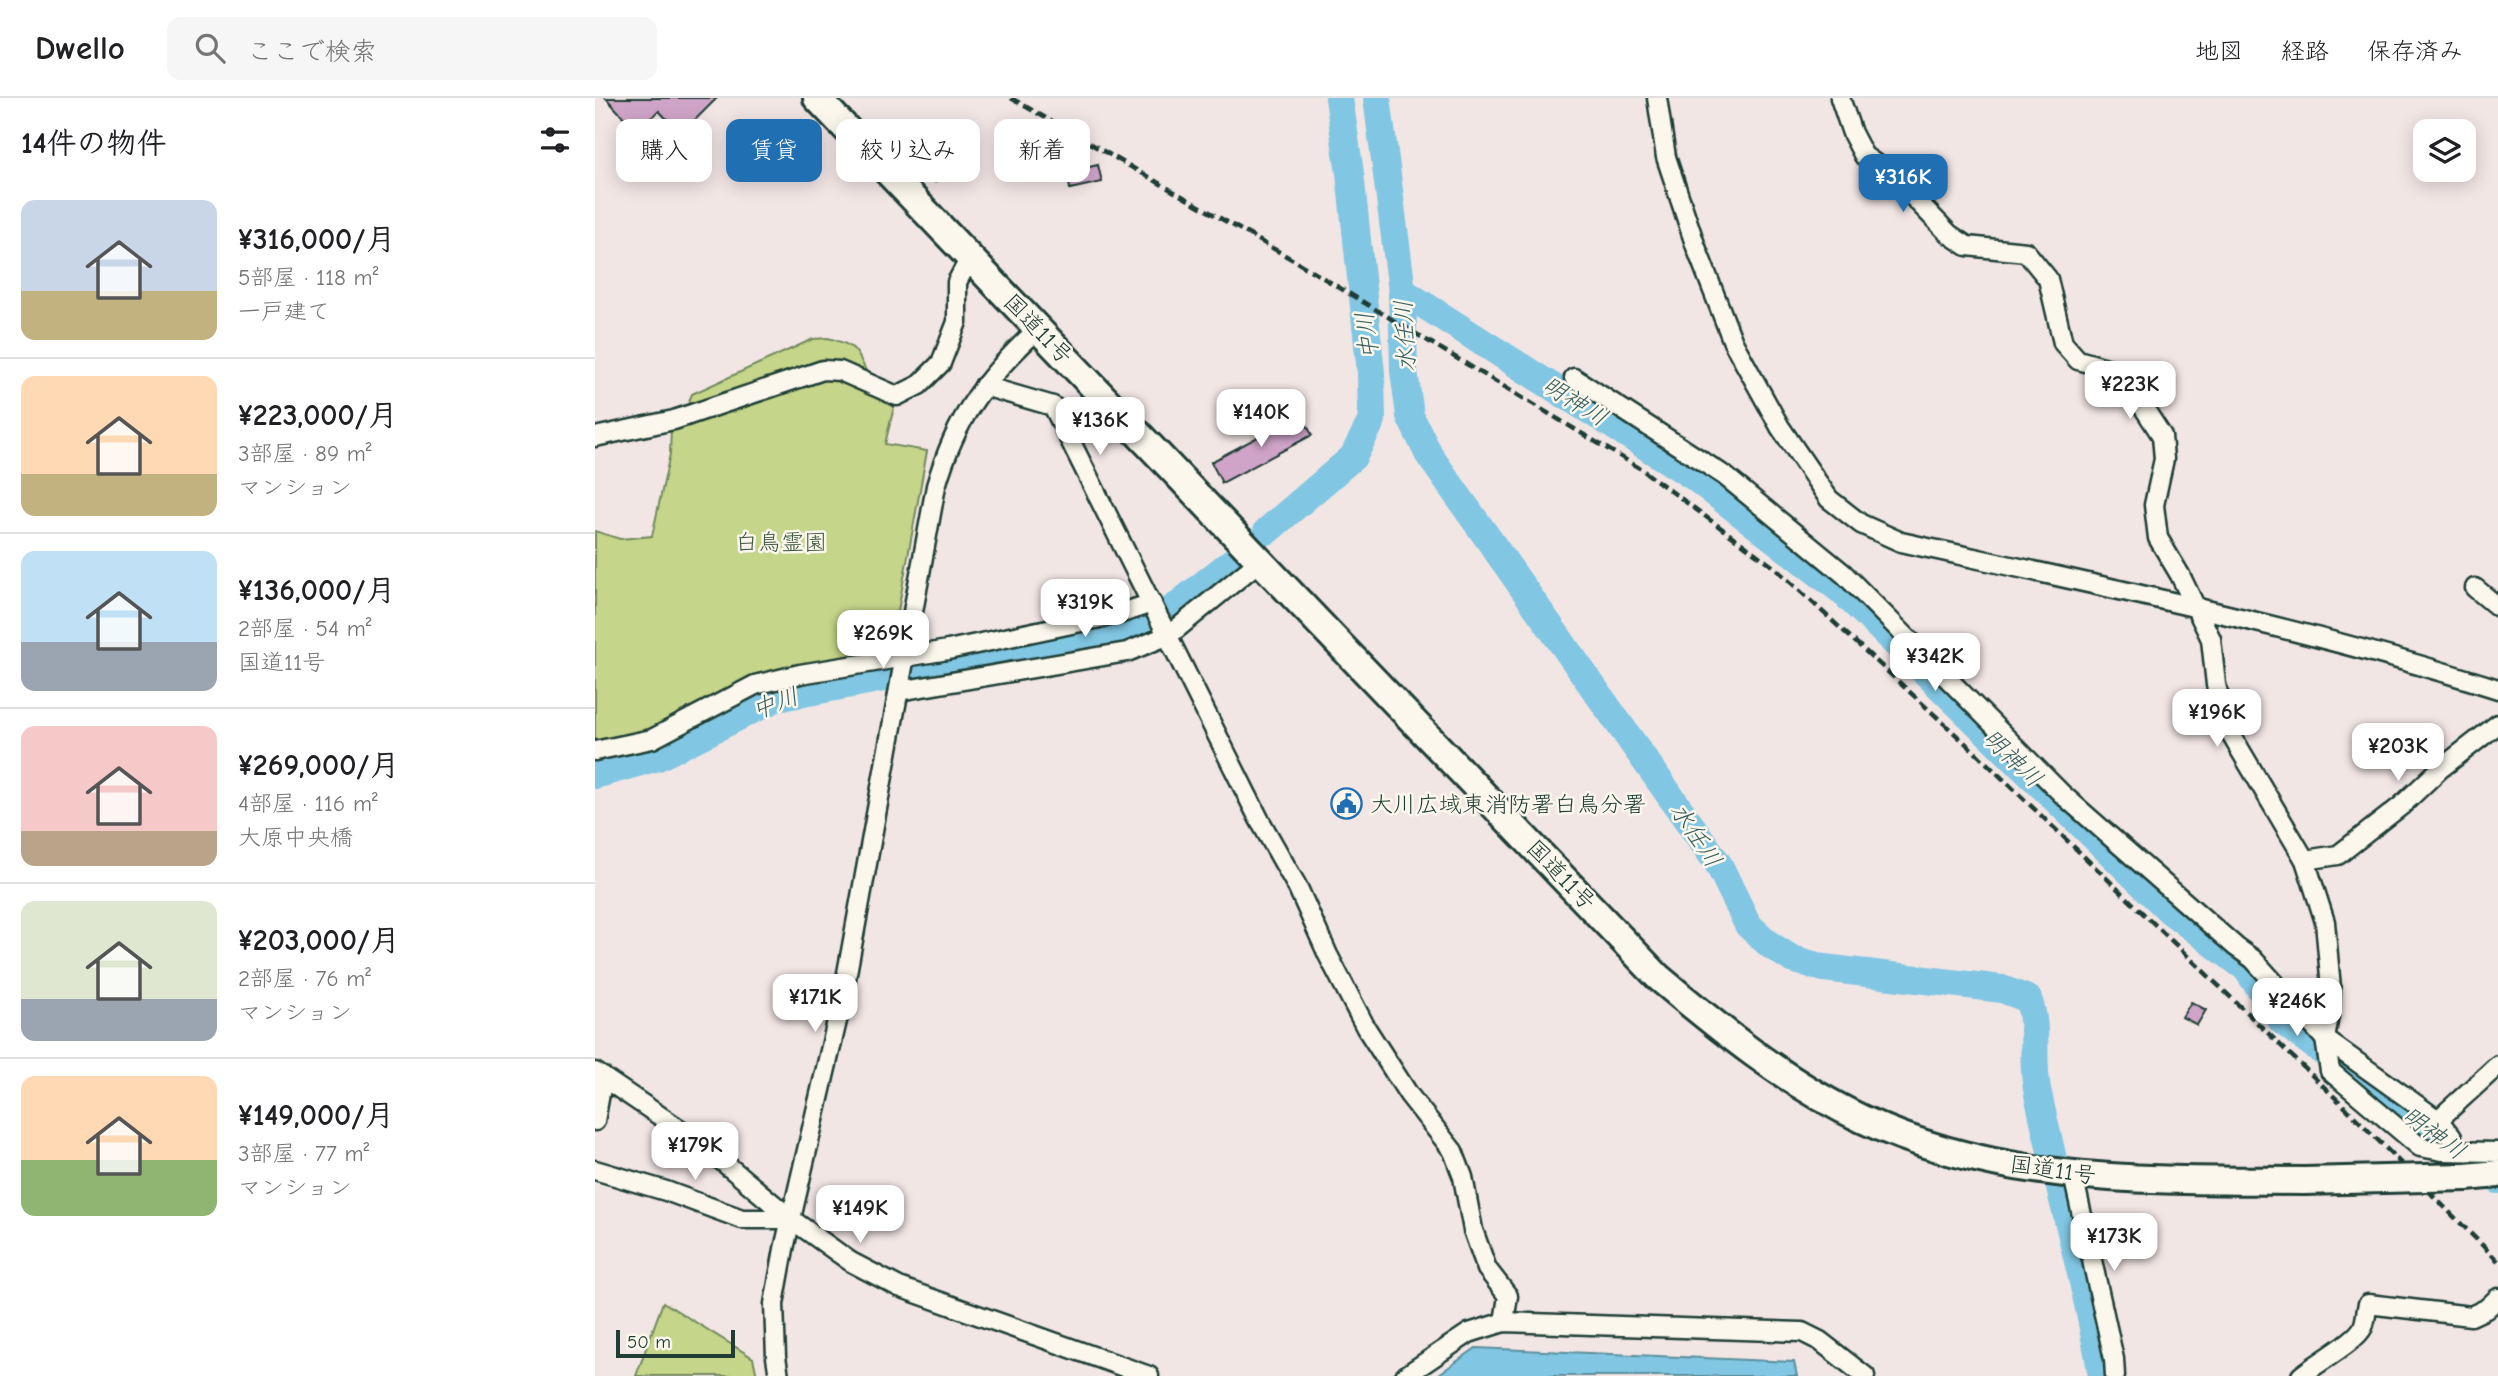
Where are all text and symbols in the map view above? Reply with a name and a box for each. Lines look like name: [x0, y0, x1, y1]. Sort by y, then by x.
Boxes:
search box: [167, 17, 657, 80]
text: Dwello: [35, 29, 125, 67]
icon: search: [191, 29, 229, 67]
text: ここで検索: [247, 37, 377, 67]
text: 地図: [2195, 37, 2243, 65]
text: 経路: [2281, 37, 2329, 65]
text: 保存済み: [2367, 37, 2463, 65]
chip: 購入: [616, 119, 712, 182]
chip: 賃貸: [726, 119, 822, 182]
chip: 絞り込み: [836, 119, 980, 182]
chip: 新着: [994, 119, 1090, 182]
map controls: [2413, 119, 2476, 182]
button: layers: [2413, 119, 2476, 182]
icon: filters: [536, 121, 574, 159]
text: 14件の物件: [21, 126, 167, 161]
pin: ¥316K: [1854, 155, 1952, 214]
text: ¥316K: [1875, 163, 1931, 190]
text: ¥316,000/月: [238, 222, 395, 257]
icon: home: [77, 228, 161, 312]
text: 5部屋 · 118 m²: [238, 264, 378, 291]
street label: 国道11号: [998, 288, 1078, 370]
text: 一戸建て: [238, 298, 330, 325]
water label: 水任川: [1389, 299, 1421, 373]
water label: 中川: [1350, 310, 1384, 362]
pin: ¥223K: [2081, 362, 2179, 421]
water label: 明神川: [1537, 370, 1613, 432]
text: ¥223K: [2101, 370, 2159, 397]
pin: ¥140K: [1212, 390, 1310, 449]
text: ¥223,000/月: [238, 398, 398, 433]
pin: ¥136K: [1051, 398, 1149, 457]
text: ¥140K: [1232, 398, 1290, 425]
icon: home: [77, 404, 161, 488]
text: ¥136K: [1072, 406, 1128, 433]
text: 3部屋 · 89 m²: [238, 440, 372, 467]
text: マンション: [238, 474, 352, 501]
park label: 白鳥霊園: [735, 529, 827, 556]
text: ¥136,000/月: [238, 573, 395, 608]
icon: home: [77, 579, 161, 663]
pin: ¥319K: [1036, 580, 1134, 639]
text: ¥319K: [1057, 588, 1113, 615]
pin: ¥269K: [834, 610, 932, 670]
text: 2部屋 · 54 m²: [238, 615, 371, 642]
text: ¥269K: [853, 619, 913, 646]
pin: ¥342K: [1886, 634, 1984, 693]
text: ¥342K: [1906, 642, 1964, 669]
text: 国道11号: [238, 649, 325, 676]
water label: 中川: [748, 682, 802, 724]
pin: ¥196K: [2168, 690, 2266, 749]
text: ¥196K: [2188, 698, 2246, 725]
water label: 明神川: [1977, 723, 2049, 793]
pin: ¥203K: [2349, 724, 2447, 783]
text: ¥203K: [2368, 732, 2428, 759]
text: ¥269,000/月: [238, 748, 399, 783]
icon: home: [77, 754, 161, 838]
public building icon: 大川広域東消防署白鳥分署: [1330, 787, 1364, 821]
text: 4部屋 · 116 m²: [238, 790, 378, 817]
place label: 大川広域東消防署白鳥分署: [1370, 791, 1646, 818]
water label: 水任川: [1664, 797, 1728, 873]
text: 大原中央橋: [238, 824, 353, 851]
street label: 国道11号: [1521, 834, 1601, 916]
text: ¥203,000/月: [238, 923, 400, 958]
icon: home: [77, 929, 161, 1013]
text: 2部屋 · 76 m²: [238, 965, 371, 992]
pin: ¥171K: [766, 974, 864, 1034]
pin: ¥246K: [2248, 978, 2346, 1038]
text: ¥171K: [789, 983, 841, 1010]
text: ¥246K: [2268, 987, 2326, 1014]
text: マンション: [238, 999, 352, 1026]
text: ¥149,000/月: [238, 1098, 394, 1133]
water label: 明神川: [2397, 1101, 2471, 1165]
icon: home: [77, 1104, 161, 1188]
pin: ¥179K: [646, 1122, 744, 1182]
text: ¥179K: [667, 1131, 723, 1158]
text: 3部屋 · 77 m²: [238, 1140, 369, 1167]
street label: 国道11号: [2008, 1151, 2098, 1189]
text: マンション: [238, 1174, 352, 1201]
pin: ¥149K: [811, 1186, 909, 1245]
text: ¥149K: [832, 1194, 888, 1221]
pin: ¥173K: [2065, 1214, 2163, 1273]
text: ¥173K: [2087, 1222, 2142, 1249]
scale bar: [616, 1327, 735, 1359]
text: 50 m: [627, 1331, 671, 1353]

